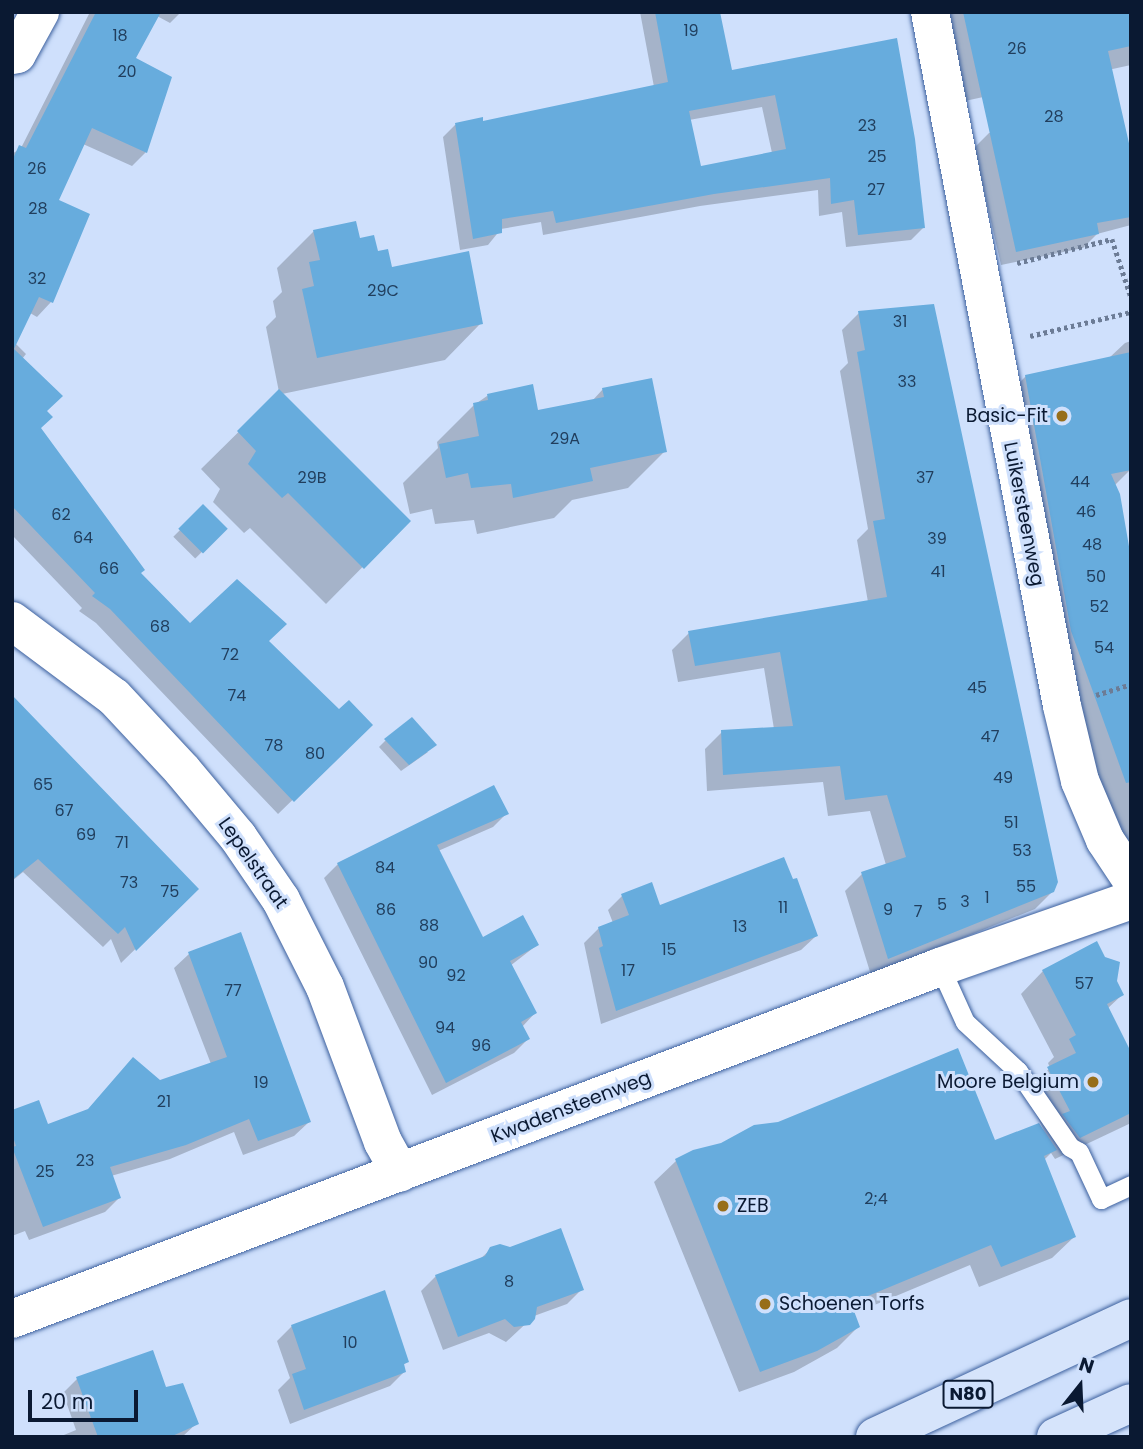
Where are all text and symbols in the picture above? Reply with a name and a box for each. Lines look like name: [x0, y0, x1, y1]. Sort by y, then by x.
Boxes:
house number: 19: [683, 21, 699, 41]
house number: 18: [112, 26, 128, 46]
house number: 26: [1007, 39, 1027, 59]
house number: 20: [117, 62, 137, 82]
house number: 28: [1044, 107, 1064, 127]
house number: 23: [858, 116, 876, 136]
house number: 25: [867, 147, 887, 167]
house number: 26: [27, 159, 47, 179]
house number: 27: [867, 180, 885, 200]
house number: 28: [28, 199, 48, 219]
house number: 32: [28, 269, 46, 289]
house number: 29C: [367, 281, 399, 301]
house number: 31: [893, 312, 907, 332]
house number: 33: [898, 372, 916, 392]
place label: Basic-Fit: [966, 405, 1048, 427]
marker: Basic-Fit: [1054, 408, 1070, 424]
house number: 29A: [550, 429, 580, 449]
street label: Luikersteenweg: [999, 440, 1049, 588]
house number: 29B: [297, 468, 327, 488]
house number: 37: [916, 468, 934, 488]
house number: 44: [1070, 472, 1090, 492]
house number: 46: [1076, 502, 1096, 522]
house number: 62: [51, 505, 71, 525]
house number: 64: [73, 528, 93, 548]
house number: 39: [927, 529, 947, 549]
house number: 48: [1082, 535, 1102, 555]
house number: 66: [99, 559, 119, 579]
house number: 41: [930, 562, 946, 582]
house number: 50: [1086, 567, 1106, 587]
house number: 52: [1089, 597, 1109, 617]
house number: 68: [150, 617, 170, 637]
house number: 54: [1094, 638, 1114, 658]
house number: 72: [221, 645, 239, 665]
house number: 45: [967, 678, 987, 698]
house number: 74: [228, 686, 246, 706]
house number: 47: [981, 727, 999, 747]
house number: 78: [265, 736, 283, 756]
house number: 80: [305, 744, 325, 764]
house number: 49: [993, 768, 1013, 788]
house number: 65: [33, 775, 53, 795]
house number: 67: [55, 801, 73, 821]
street label: Lepelstraat: [213, 813, 293, 913]
house number: 51: [1003, 813, 1019, 833]
house number: 69: [76, 825, 96, 845]
house number: 71: [115, 833, 129, 853]
house number: 53: [1012, 841, 1032, 861]
house number: 84: [375, 858, 395, 878]
house number: 73: [120, 873, 138, 893]
house number: 55: [1016, 877, 1036, 897]
house number: 75: [161, 882, 179, 902]
house number: 1: [984, 888, 990, 908]
house number: 3: [960, 892, 970, 912]
house number: 5: [937, 895, 947, 915]
house number: 11: [778, 898, 788, 918]
house number: 86: [376, 900, 396, 920]
house number: 9: [883, 900, 893, 920]
house number: 7: [914, 902, 922, 922]
house number: 88: [419, 916, 439, 936]
house number: 13: [733, 917, 747, 937]
house number: 15: [661, 940, 677, 960]
house number: 90: [418, 953, 438, 973]
house number: 17: [621, 961, 635, 981]
house number: 92: [446, 966, 466, 986]
house number: 57: [1075, 974, 1093, 994]
house number: 77: [224, 981, 242, 1001]
house number: 94: [435, 1018, 455, 1038]
house number: 96: [471, 1036, 491, 1056]
street label: Kwadensteenweg: [488, 1066, 654, 1148]
place label: Moore Belgium: [937, 1071, 1079, 1093]
house number: 19: [253, 1073, 269, 1093]
marker: Moore Belgium: [1085, 1074, 1101, 1090]
house number: 21: [157, 1092, 171, 1112]
house number: 23: [76, 1151, 94, 1171]
house number: 25: [35, 1162, 55, 1182]
house number: 2;4: [864, 1189, 888, 1209]
place label: ZEB: [737, 1195, 769, 1217]
marker: ZEB: [715, 1198, 731, 1214]
house number: 8: [504, 1272, 514, 1292]
place label: Schoenen Torfs: [779, 1293, 925, 1315]
marker: Schoenen Torfs: [757, 1296, 773, 1312]
house number: 10: [342, 1333, 358, 1353]
north arrow: [1045, 1351, 1115, 1421]
text: N: [1076, 1351, 1098, 1381]
scale bar: [32, 1376, 142, 1420]
road number: N80: [942, 1380, 994, 1408]
text: 20 m: [41, 1387, 94, 1416]

